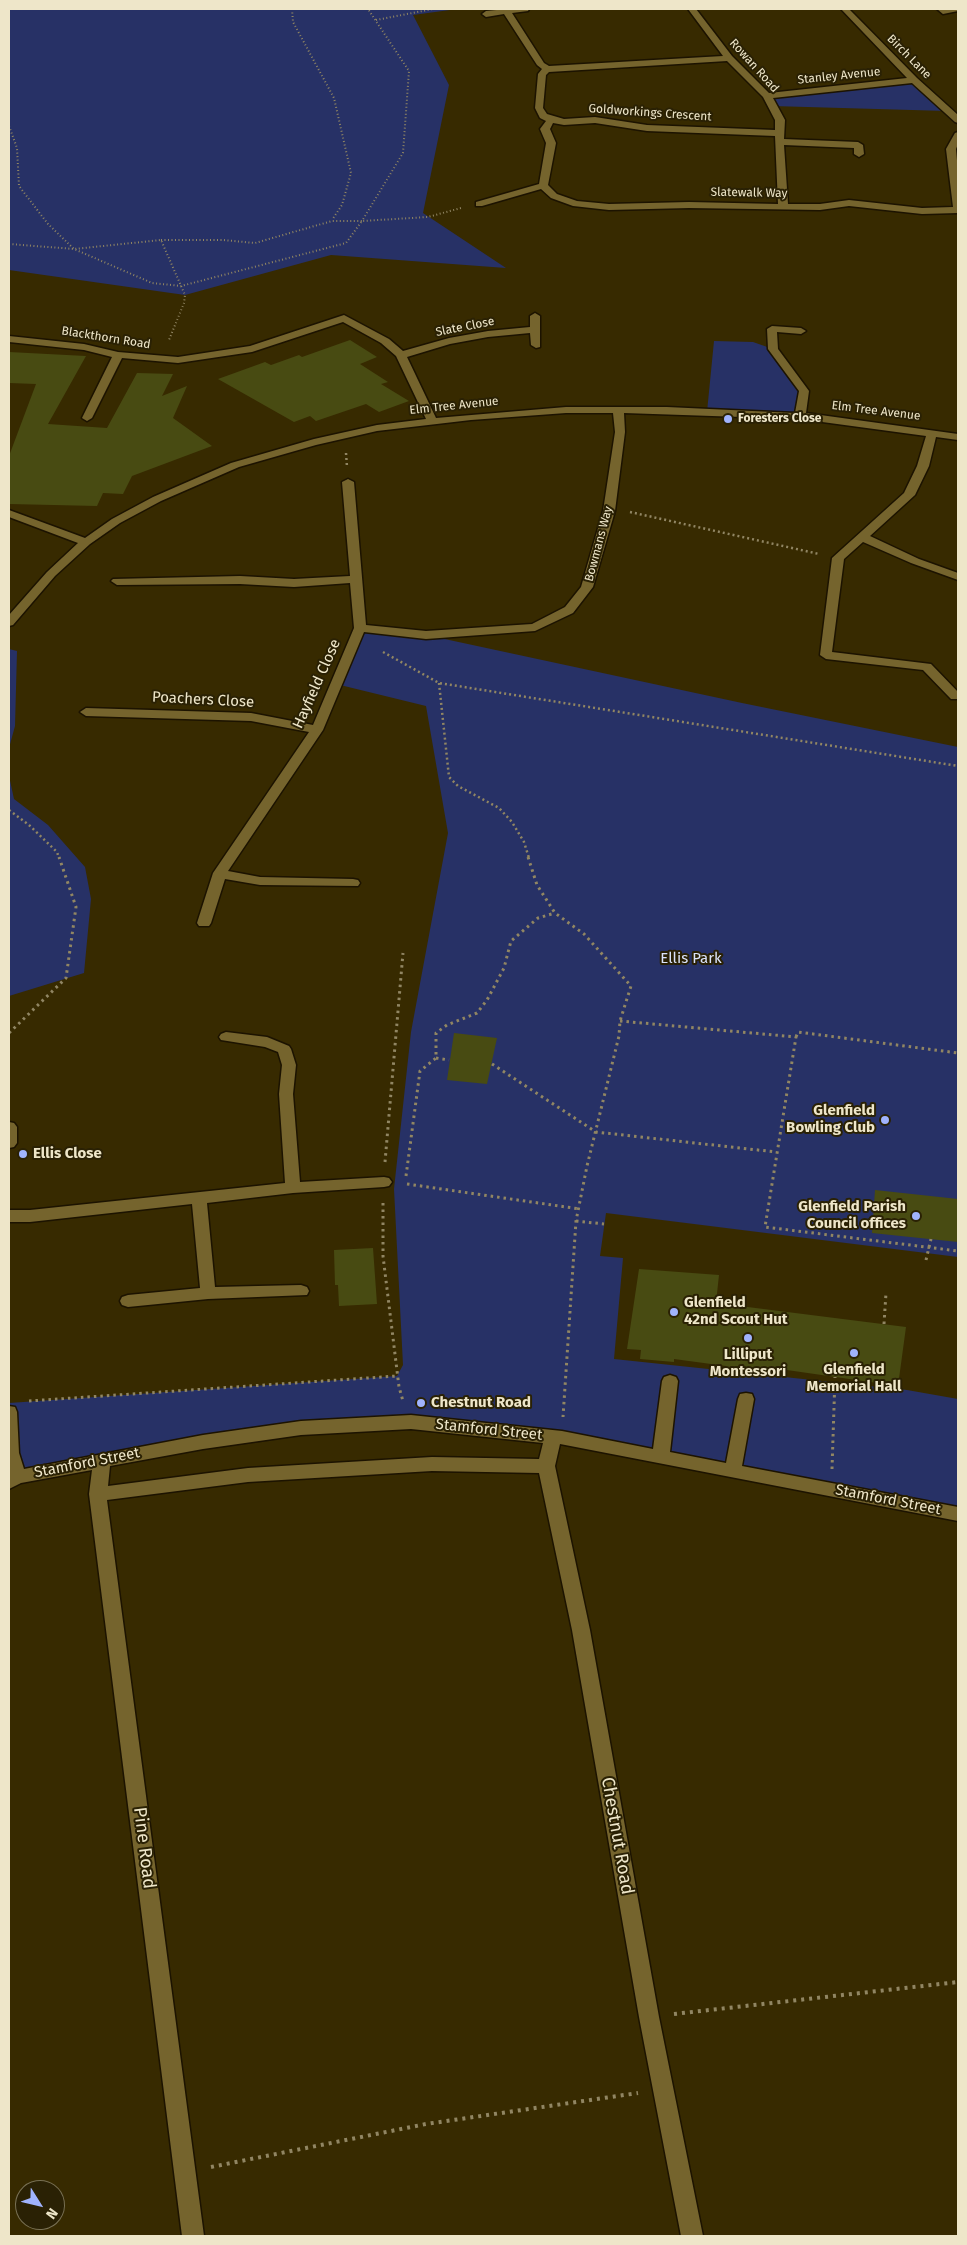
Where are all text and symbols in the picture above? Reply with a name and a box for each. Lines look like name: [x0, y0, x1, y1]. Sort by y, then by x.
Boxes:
street label: Birch Lane: [884, 32, 934, 82]
street label: Rowan Road: [726, 36, 782, 96]
street label: Stanley Avenue: [797, 64, 881, 88]
street label: Goldworkings Crescent: [588, 102, 712, 124]
street label: Slatewalk Way: [711, 185, 787, 201]
street label: Slate Close: [434, 314, 496, 340]
street label: Blackthorn Road: [60, 324, 152, 352]
street label: Elm Tree Avenue: [409, 394, 499, 418]
street label: Elm Tree Avenue: [831, 398, 921, 424]
place label: Foresters Close: [738, 412, 821, 426]
marker: Foresters Close: [722, 413, 734, 425]
street label: Bowmans Way: [582, 505, 616, 583]
street label: Hayfield Close: [289, 636, 345, 732]
street label: Poachers Close: [151, 688, 255, 712]
park label: Ellis Park: [660, 950, 722, 968]
place label: Glenfield Bowling Club: [786, 1102, 875, 1137]
marker: Glenfield Bowling Club: [879, 1114, 891, 1126]
place label: Ellis Close: [33, 1145, 102, 1163]
marker: Ellis Close: [17, 1148, 29, 1160]
place label: Glenfield Parish Council offices: [798, 1198, 906, 1233]
marker: Glenfield Parish Council offices: [910, 1210, 922, 1222]
place label: Glenfield 42nd Scout Hut: [684, 1294, 788, 1329]
marker: Glenfield 42nd Scout Hut: [668, 1306, 680, 1318]
marker: Lilliput Montessori: [742, 1332, 754, 1344]
place label: Lilliput Montessori: [710, 1346, 786, 1381]
marker: Glenfield Memorial Hall: [848, 1347, 860, 1359]
place label: Glenfield Memorial Hall: [807, 1361, 901, 1396]
place label: Chestnut Road: [431, 1394, 531, 1412]
marker: Chestnut Road: [415, 1397, 427, 1409]
street label: Stamford Street: [435, 1415, 543, 1445]
street label: Stamford Street: [33, 1444, 141, 1482]
street label: Stamford Street: [834, 1481, 942, 1519]
street label: Chestnut Road: [596, 1776, 638, 1896]
street label: Pine Road: [128, 1806, 160, 1890]
north arrow: [15, 2180, 65, 2230]
text: N: [42, 2205, 61, 2222]

